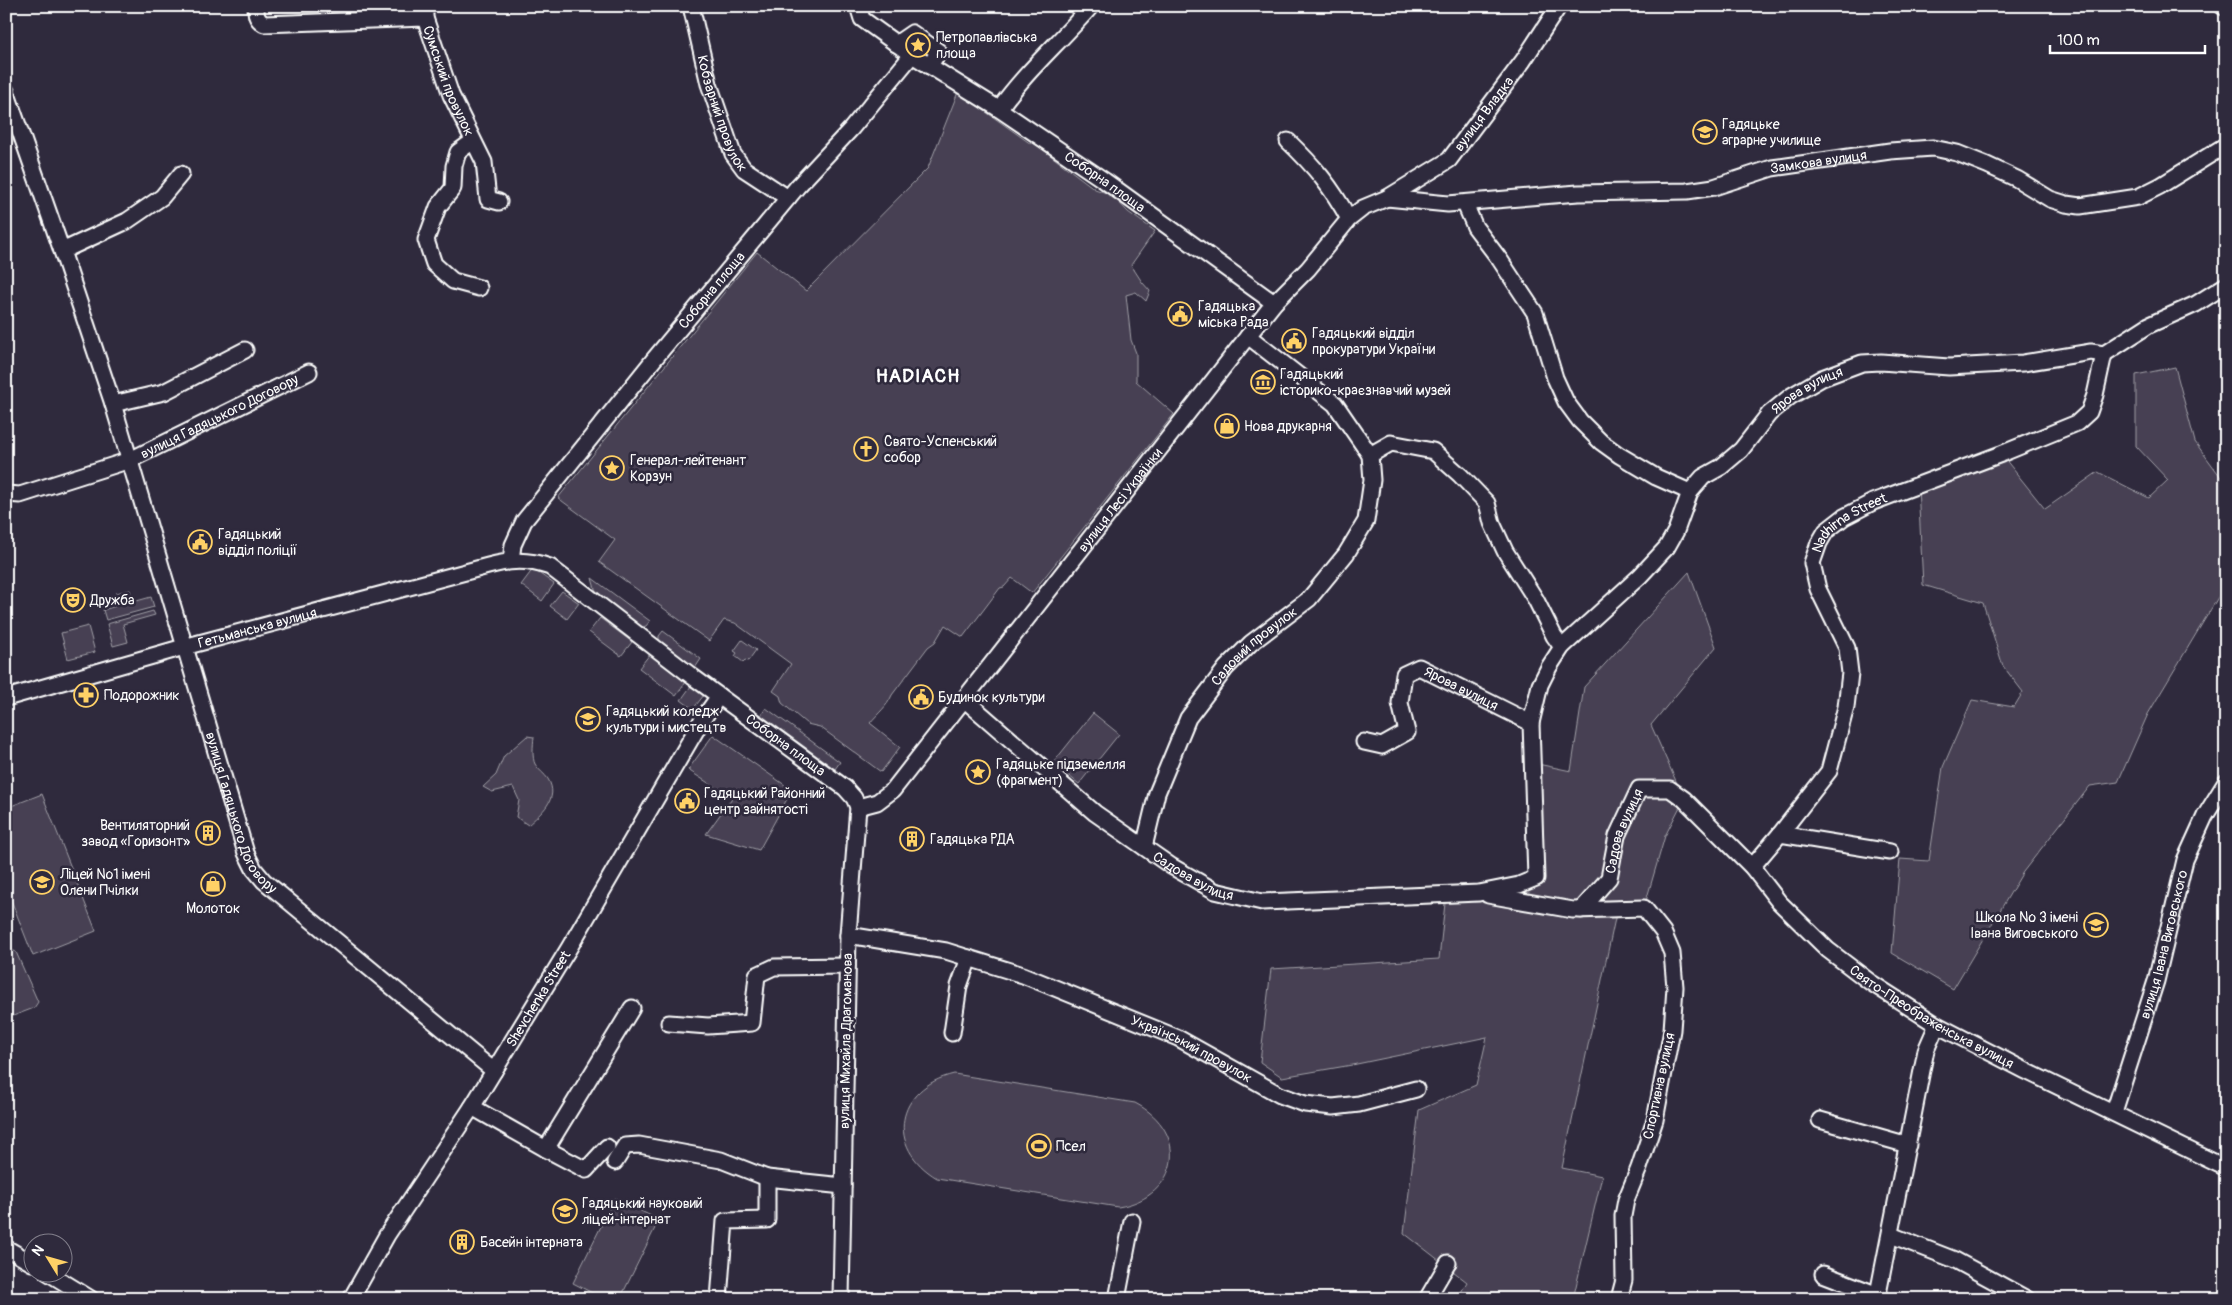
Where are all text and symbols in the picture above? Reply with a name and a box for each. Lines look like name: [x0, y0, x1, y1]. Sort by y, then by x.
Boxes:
scale bar: [2050, 22, 2204, 54]
street label: Сумський провулок: [420, 23, 478, 138]
place label: Петропавлівська площа: [936, 29, 1037, 62]
text: 100 m: [2057, 31, 2100, 50]
place icon: Петропавлівська площа: [905, 32, 931, 58]
street label: Кобзарний провулок: [694, 53, 751, 175]
street label: вулиця Владка: [1450, 73, 1517, 154]
place label: Гадяцьке аграрне училище: [1722, 116, 1821, 149]
school or university icon: Гадяцьке аграрне училище: [1692, 119, 1718, 145]
street label: Замкова вулиця: [1769, 146, 1868, 177]
street label: Соборна площа: [1061, 148, 1149, 216]
street label: Соборна площа: [675, 248, 748, 332]
place label: Гадяцька міська Рада: [1198, 298, 1268, 331]
public building icon: Гадяцька міська Рада: [1167, 301, 1193, 327]
place label: Гадяцький відділ прокуратури України: [1312, 325, 1435, 358]
public building icon: Гадяцький відділ прокуратури України: [1281, 328, 1307, 354]
street label: Ярова вулиця: [1767, 363, 1845, 417]
district label: HADIACH: [876, 364, 960, 388]
place label: Гадяцький історико-краєзнавчий музей: [1280, 366, 1451, 399]
museum icon: Гадяцький історико-краєзнавчий музей: [1250, 369, 1276, 395]
street label: вулиця Гадяцького Договору: [138, 370, 301, 462]
shop icon: Нова друкарня: [1214, 413, 1240, 439]
place label: Нова друкарня: [1244, 418, 1332, 435]
place label: Свято-Успенський собор: [884, 433, 997, 466]
church icon: Свято-Успенський собор: [853, 436, 879, 462]
street label: вулиця Лесі Українки: [1074, 445, 1166, 555]
place label: Генерал-лейтенант Корзун: [630, 452, 746, 485]
place icon: Генерал-лейтенант Корзун: [599, 455, 625, 481]
street label: Nadhirna Street: [1808, 489, 1889, 555]
place label: Гадяцький відділ поліції: [218, 526, 298, 559]
public building icon: Гадяцький відділ поліції: [187, 529, 213, 555]
theatre icon: Дружба: [60, 587, 86, 613]
place label: Дружба: [89, 592, 135, 609]
street label: Садовий провулок: [1207, 603, 1300, 689]
street label: Гетьманська вулиця: [196, 604, 318, 651]
street label: Ярова вулиця: [1421, 663, 1501, 714]
pharmacy icon: Подорожник: [73, 682, 99, 708]
public building icon: Будинок культури: [908, 684, 934, 710]
place label: Подорожник: [104, 687, 179, 704]
place label: Будинок культури: [938, 689, 1045, 706]
place label: Гадяцький коледж культури і мистецтв: [606, 703, 726, 736]
school or university icon: Гадяцький коледж культури і мистецтв: [575, 706, 601, 732]
street label: Соборна площа: [742, 710, 829, 779]
street label: вулиця Гадяцького Договору: [202, 730, 280, 897]
place label: Гадяцьке підземелля (фрагмент): [996, 756, 1126, 789]
place icon: Гадяцьке підземелля (фрагмент): [965, 759, 991, 785]
place label: Гадяцький Районний центр зайнятості: [704, 785, 825, 818]
street label: Садова вулиця: [1602, 786, 1647, 875]
public building icon: Гадяцький Районний центр зайнятості: [674, 788, 700, 814]
place label: Вентиляторний завод «Горизонт»: [82, 817, 190, 850]
building icon: Вентиляторний завод «Горизонт»: [195, 820, 221, 846]
building icon: Гадяцька РДА: [899, 826, 925, 852]
place label: Гадяцька РДА: [930, 831, 1015, 848]
street label: Садова вулиця: [1150, 848, 1235, 904]
place label: Ліцей №1 імені Олени Пчілки: [59, 866, 150, 899]
street label: вулиця Івана Виговського: [2136, 868, 2191, 1021]
school or university icon: Ліцей №1 імені Олени Пчілки: [29, 869, 55, 895]
shop icon: Молоток: [200, 871, 226, 897]
place label: Молоток: [186, 900, 240, 917]
place label: Школа № 3 імені Івана Виговського: [1970, 909, 2079, 942]
school or university icon: Школа № 3 імені Івана Виговського: [2083, 912, 2109, 938]
street label: Shevchenka Street: [502, 947, 574, 1050]
street label: вулиця Михайла Драгоманова: [836, 953, 856, 1129]
street label: Свято-Преображенська вулиця: [1846, 961, 2017, 1072]
street label: Український провулок: [1128, 1011, 1255, 1086]
street label: Спортивна вулиця: [1639, 1031, 1679, 1141]
sports icon: Псел: [1026, 1133, 1052, 1159]
place label: Псел: [1056, 1138, 1086, 1155]
place label: Гадяцький науковий ліцей-інтернат: [582, 1195, 703, 1228]
school or university icon: Гадяцький науковий ліцей-інтернат: [552, 1198, 578, 1224]
building icon: Басейн інтерната: [449, 1229, 475, 1255]
north arrow: [22, 1232, 72, 1282]
place label: Басейн інтерната: [480, 1234, 583, 1251]
text: N: [28, 1242, 48, 1259]

